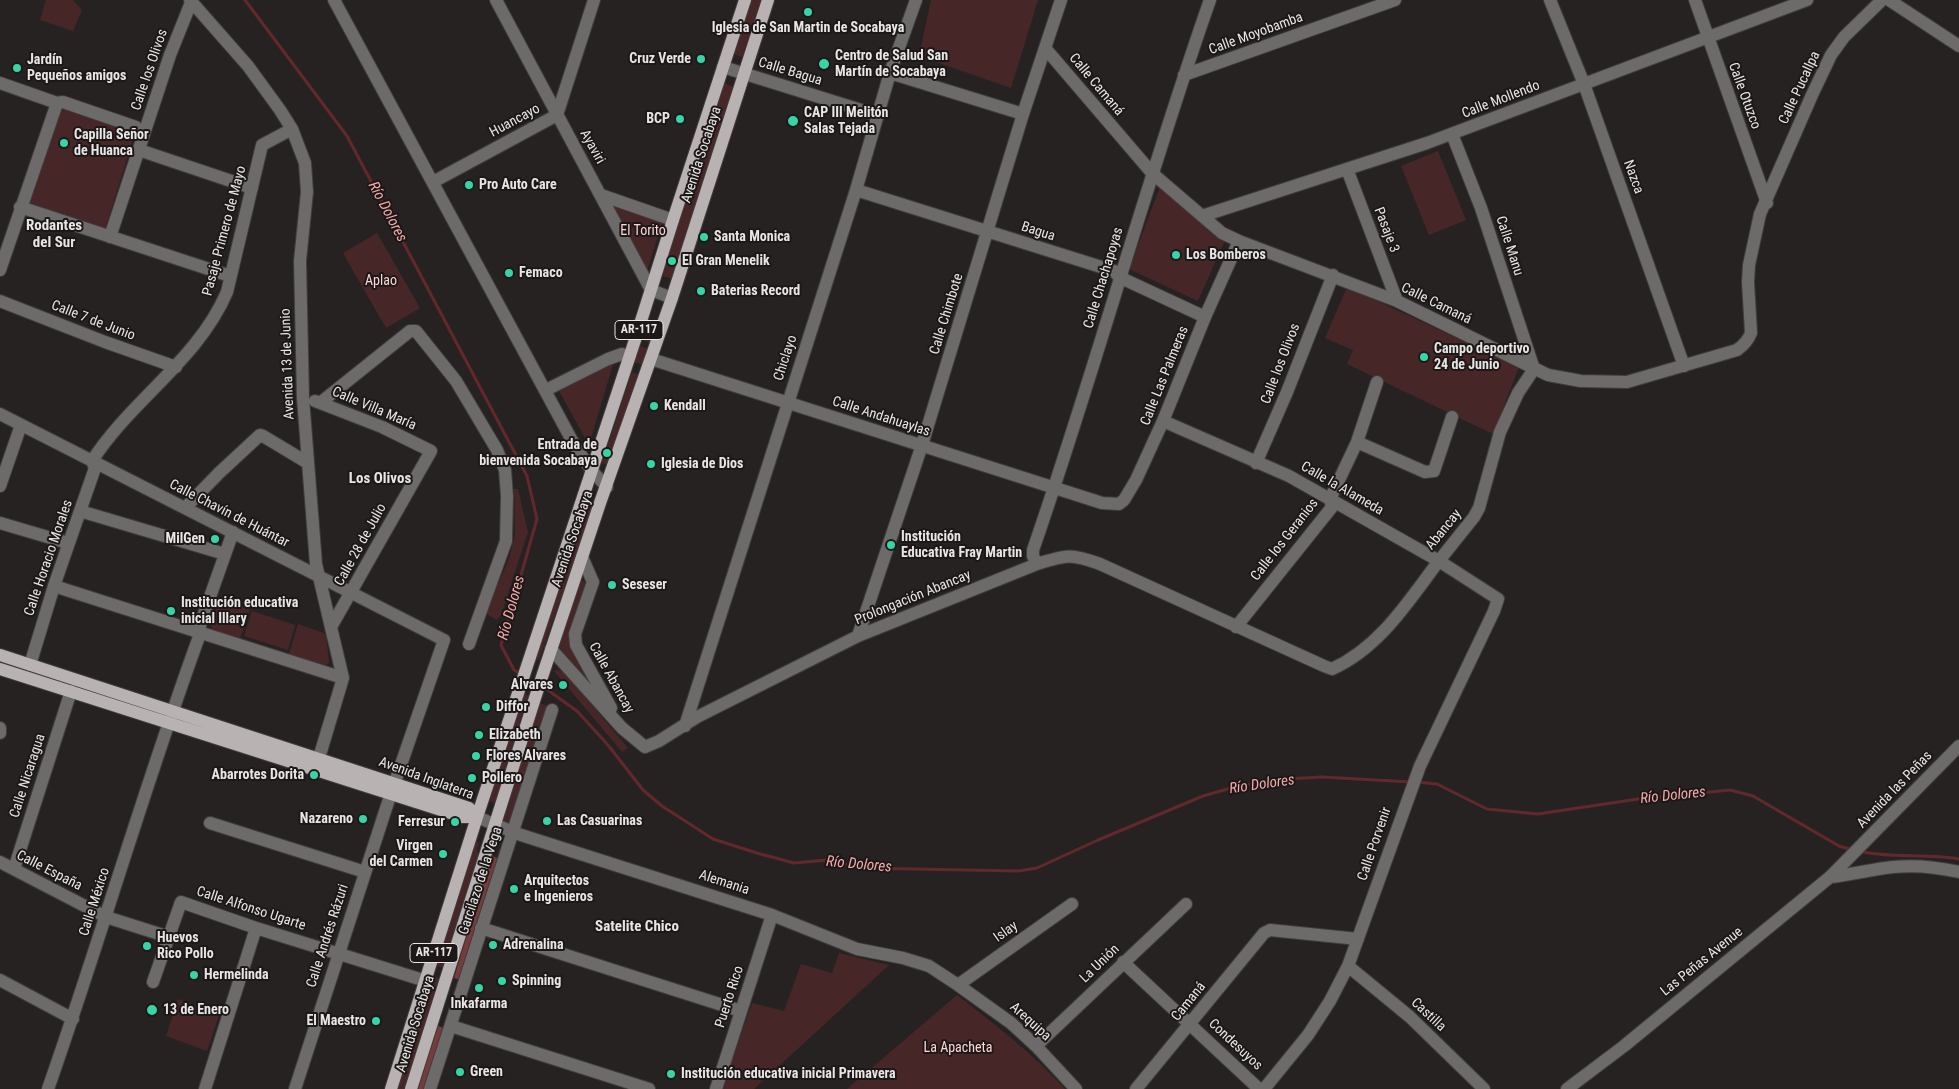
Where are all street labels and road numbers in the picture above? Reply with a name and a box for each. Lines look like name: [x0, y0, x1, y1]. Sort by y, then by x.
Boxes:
street label: Calle Moyobamba: [1207, 9, 1305, 59]
street label: Calle los Olivos: [128, 27, 172, 113]
street label: Calle Pucallpa: [1776, 49, 1824, 127]
street label: Calle Camaná: [1065, 50, 1127, 120]
street label: Calle Bagua: [756, 54, 824, 90]
street label: Calle Otuzco: [1724, 60, 1764, 132]
street label: Calle Mollendo: [1460, 77, 1542, 123]
street label: Huancayo: [487, 101, 543, 141]
street label: Avenida Socabaya: [678, 105, 726, 205]
street label: Ayaviri: [576, 127, 608, 167]
street label: Nazca: [1619, 158, 1647, 196]
street label: Pasaje Primero de Mayo: [200, 164, 250, 298]
street label: Pasaje 3: [1370, 205, 1402, 255]
street label: Calle Manu: [1491, 214, 1527, 278]
street label: Bagua: [1019, 219, 1057, 245]
street label: Calle Chachapoyas: [1081, 225, 1127, 331]
street label: Calle Chimbote: [927, 271, 967, 357]
street label: Calle Camaná: [1398, 280, 1474, 328]
street label: Calle 7 de Junio: [49, 297, 137, 345]
street label: Avenida 13 de Junio: [278, 308, 298, 420]
road number: AR-117: [615, 320, 663, 340]
street label: Calle los Olivos: [1258, 321, 1304, 407]
street label: Calle Las Palmeras: [1137, 324, 1193, 428]
street label: Chiclayo: [771, 333, 801, 383]
street label: Calle Villa María: [329, 384, 419, 434]
street label: Calle Andahuaylas: [830, 393, 932, 441]
street label: Calle la Alameda: [1298, 459, 1386, 519]
street label: Calle Chavín de Huántar: [166, 477, 292, 551]
street label: Avenida Socabaya: [549, 489, 597, 589]
street label: Calle los Geranios: [1248, 496, 1322, 584]
street label: Calle Horacio Morales: [21, 498, 77, 618]
street label: Calle 28 de Julio: [331, 501, 391, 589]
street label: Abancay: [1423, 506, 1465, 554]
street label: Prolongación Abancay: [853, 567, 973, 629]
street label: Calle Abancay: [585, 640, 637, 716]
street label: Calle Nicaragua: [7, 732, 49, 820]
street label: Avenida las Peñas: [1854, 748, 1936, 832]
street label: Avenida Inglaterra: [376, 754, 476, 804]
street label: Calle Porvenir: [1355, 805, 1395, 883]
street label: Garcilazo de la Vega: [456, 825, 506, 937]
street label: Calle España: [13, 847, 85, 895]
street label: Calle México: [76, 866, 114, 938]
street label: Alemania: [697, 867, 751, 899]
street label: Calle Andrés Rázuri: [303, 882, 353, 990]
street label: Calle Alfonso Ugarte: [194, 883, 308, 935]
street label: Islay: [991, 918, 1021, 946]
street label: Las Peñas Avenue: [1658, 924, 1746, 1000]
street label: La Unión: [1077, 941, 1123, 987]
road number: AR-117: [410, 944, 458, 962]
street label: Puerto Rico: [712, 964, 748, 1030]
street label: Avenida Socabaya: [393, 974, 439, 1074]
street label: Camaná: [1168, 979, 1210, 1025]
street label: Castilla: [1407, 995, 1449, 1035]
street label: Arequipa: [1006, 999, 1054, 1045]
street label: Condesuyos: [1205, 1016, 1265, 1074]

